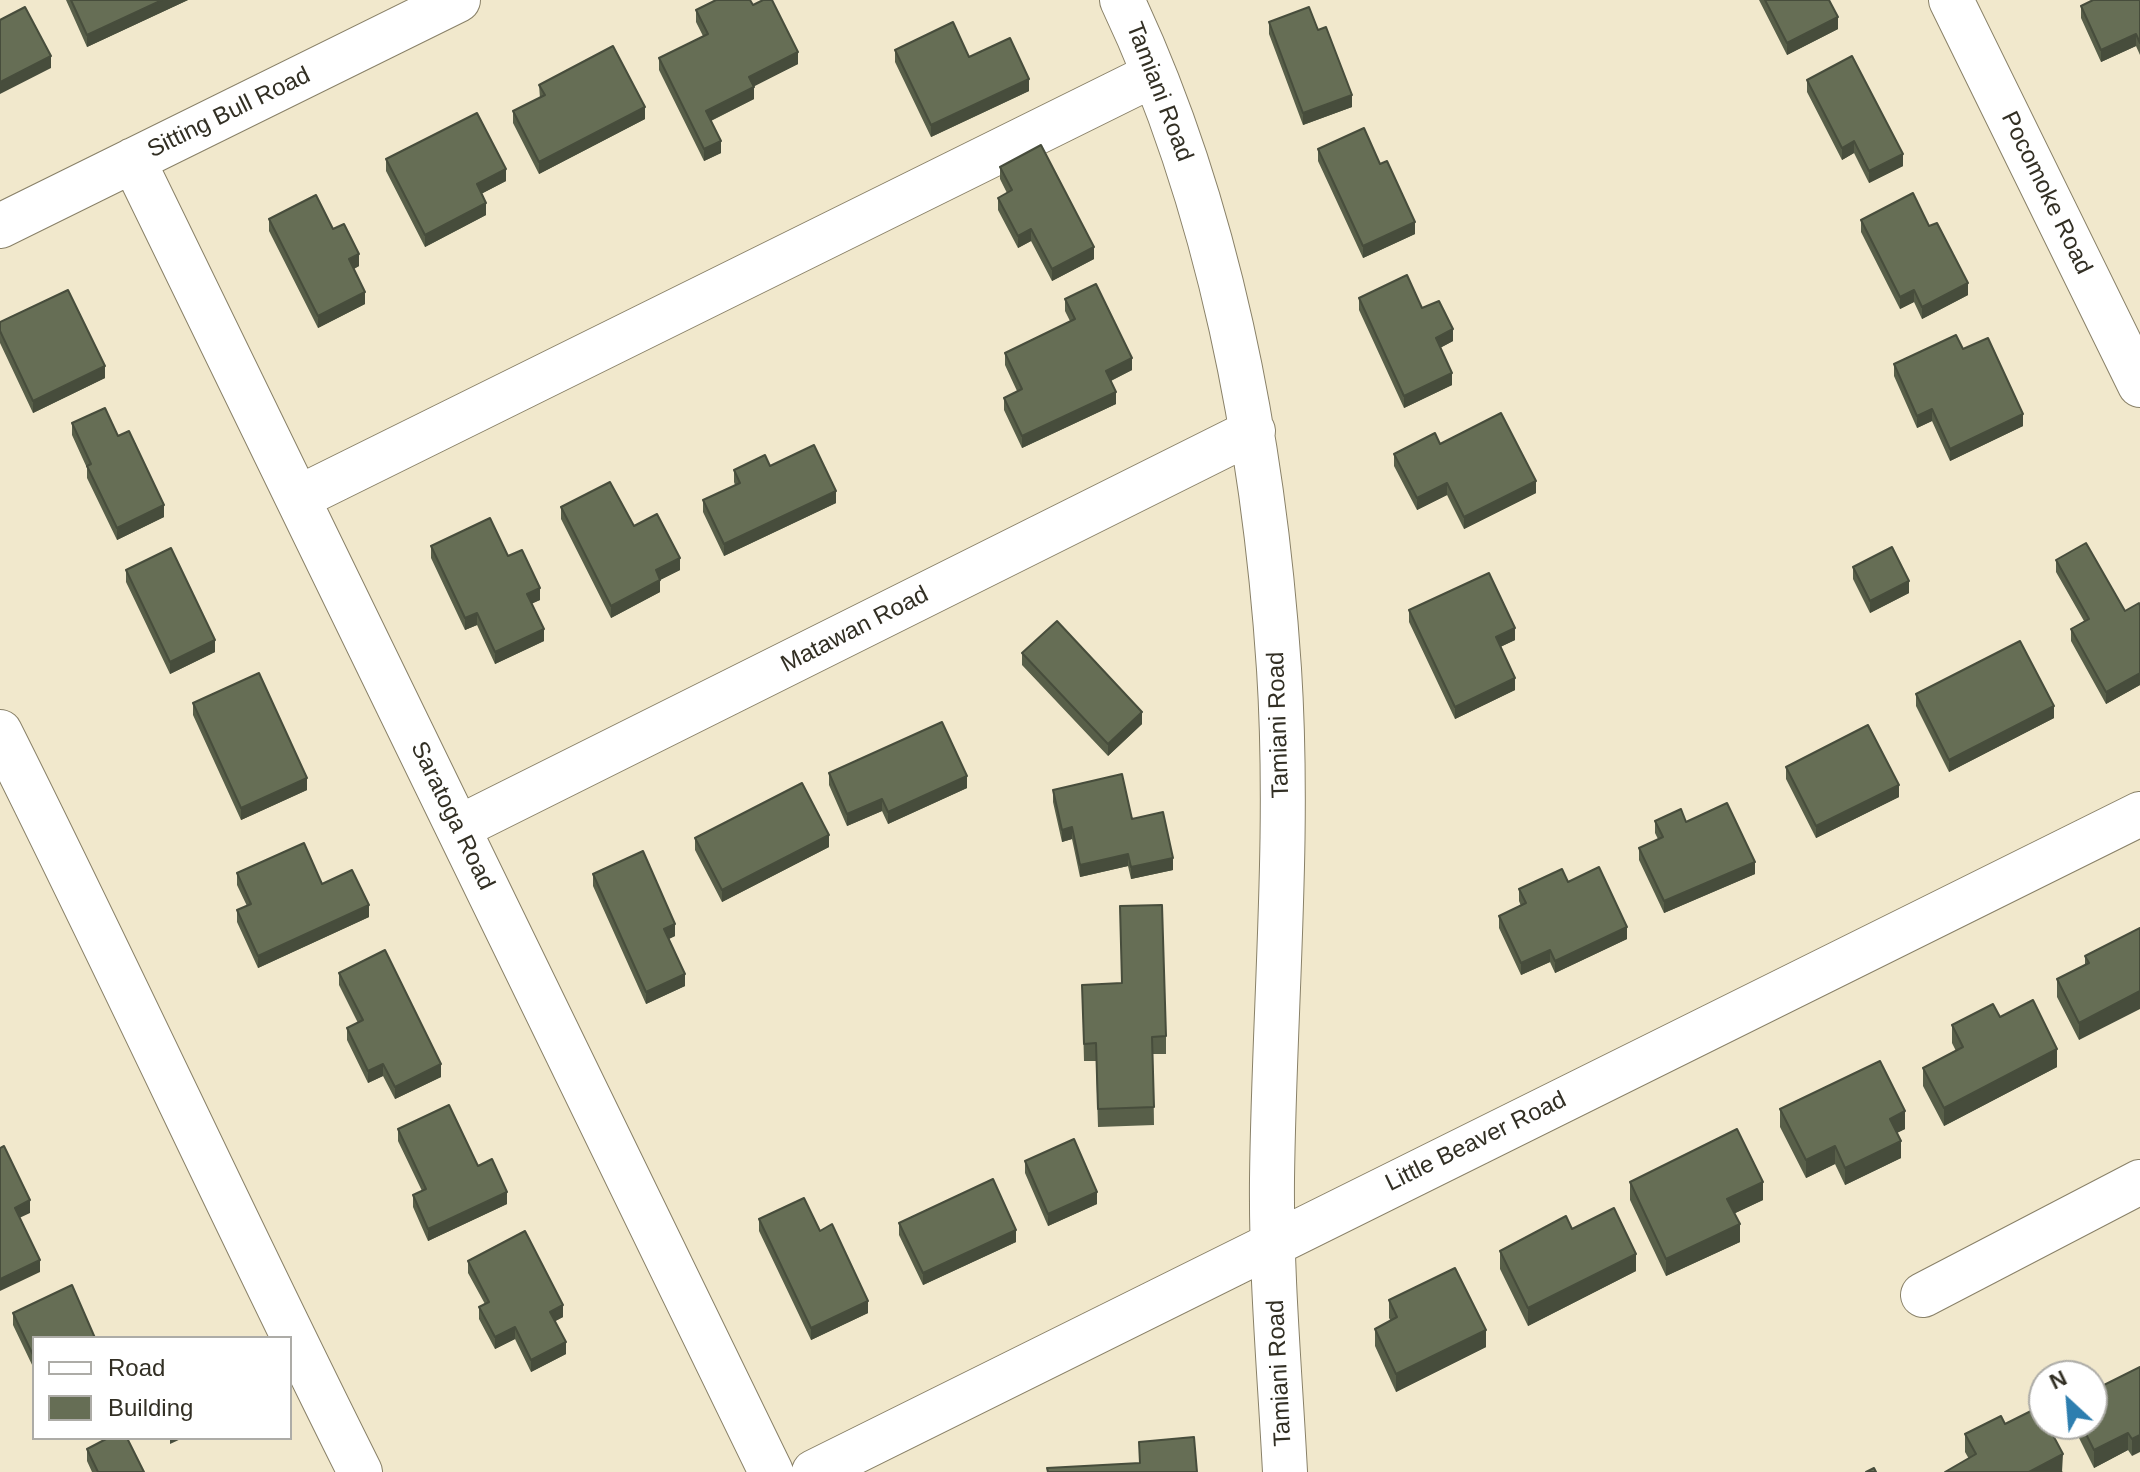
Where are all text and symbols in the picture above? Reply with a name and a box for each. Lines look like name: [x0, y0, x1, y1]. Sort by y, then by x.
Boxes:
street label: Tamiani Road: [1119, 18, 1199, 166]
street label: Sitting Bull Road: [143, 61, 315, 165]
street label: Pocomoke Road: [1994, 107, 2098, 279]
street label: Matawan Road: [777, 581, 933, 679]
street label: Tamiani Road: [1262, 651, 1296, 799]
street label: Saratoga Road: [404, 737, 500, 895]
street label: Little Beaver Road: [1381, 1086, 1571, 1198]
street label: Tamiani Road: [1262, 1299, 1298, 1447]
legend: [32, 1336, 292, 1440]
text: Road: [108, 1354, 165, 1381]
north arrow: [2028, 1360, 2108, 1440]
text: N: [2046, 1365, 2071, 1394]
text: Building: [108, 1394, 193, 1421]

